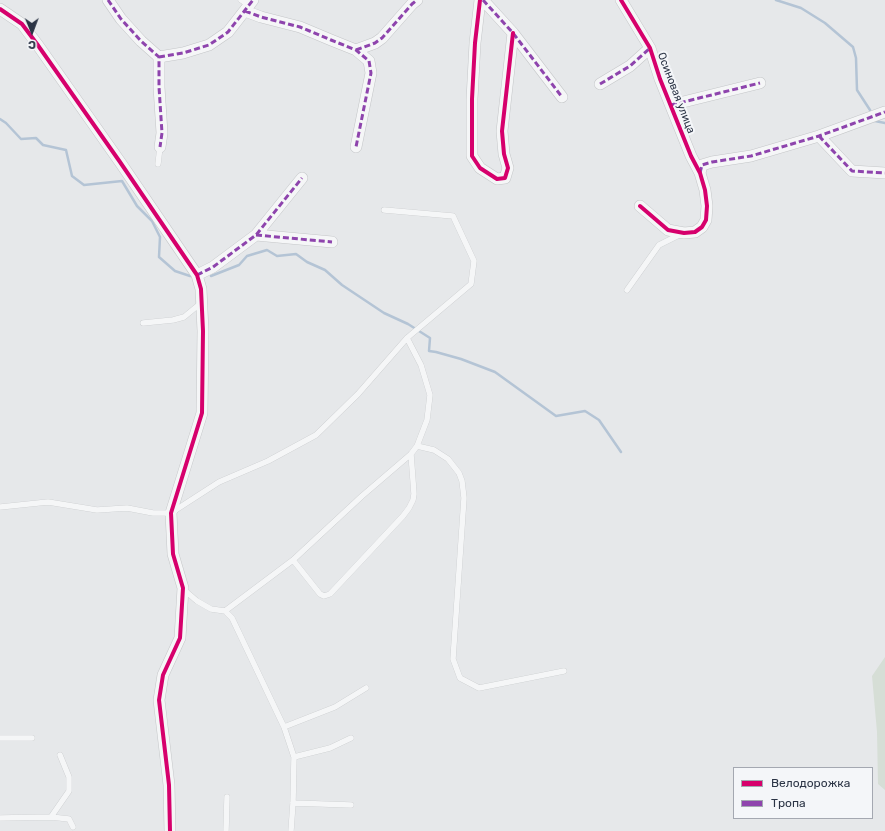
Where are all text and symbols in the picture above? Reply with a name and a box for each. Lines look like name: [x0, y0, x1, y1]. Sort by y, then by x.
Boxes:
north arrow: [12, 12, 52, 52]
text: С: [28, 38, 36, 51]
street label: Осиновая улица: [654, 51, 698, 135]
legend: [733, 767, 873, 819]
text: Велодорожка: [771, 776, 850, 790]
text: Тропа: [771, 796, 806, 810]

